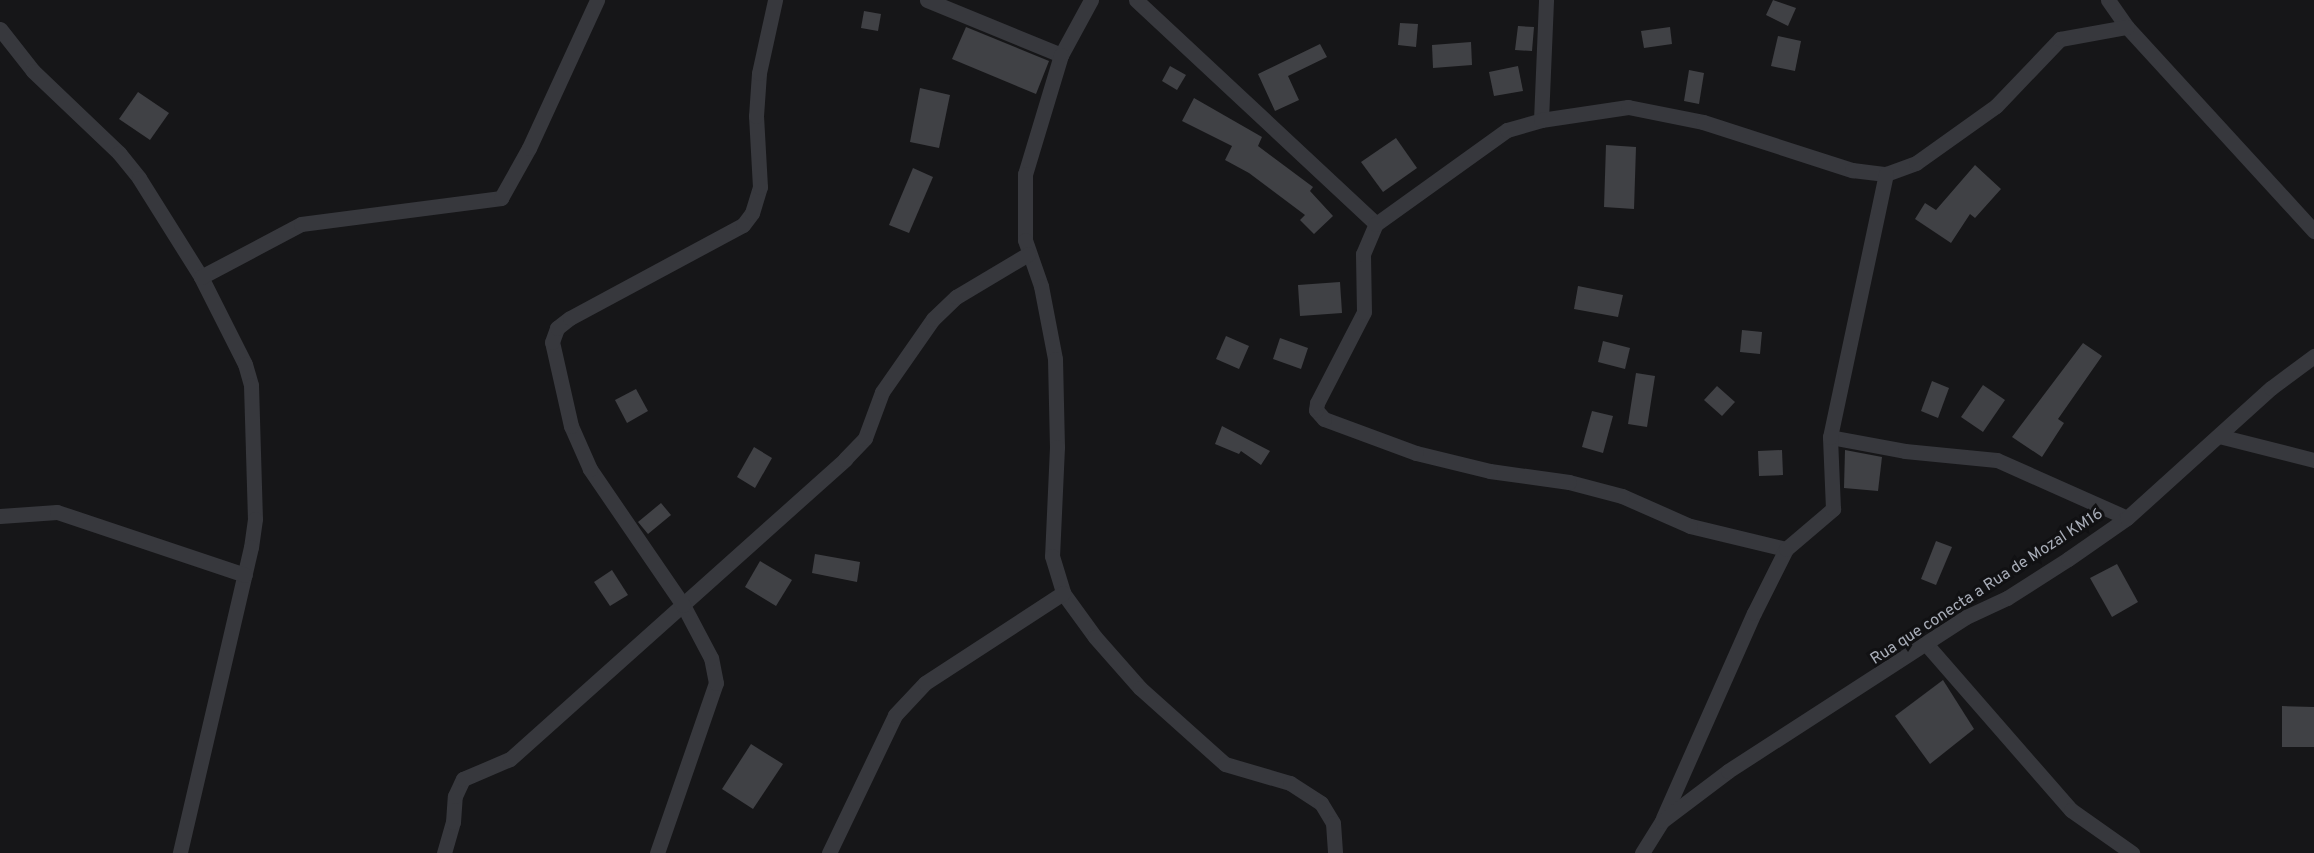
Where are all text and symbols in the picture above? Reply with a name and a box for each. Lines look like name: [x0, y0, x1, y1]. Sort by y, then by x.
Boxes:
street label: Rua que conecta a Rua de Mozal KM16: [1867, 505, 2107, 669]

